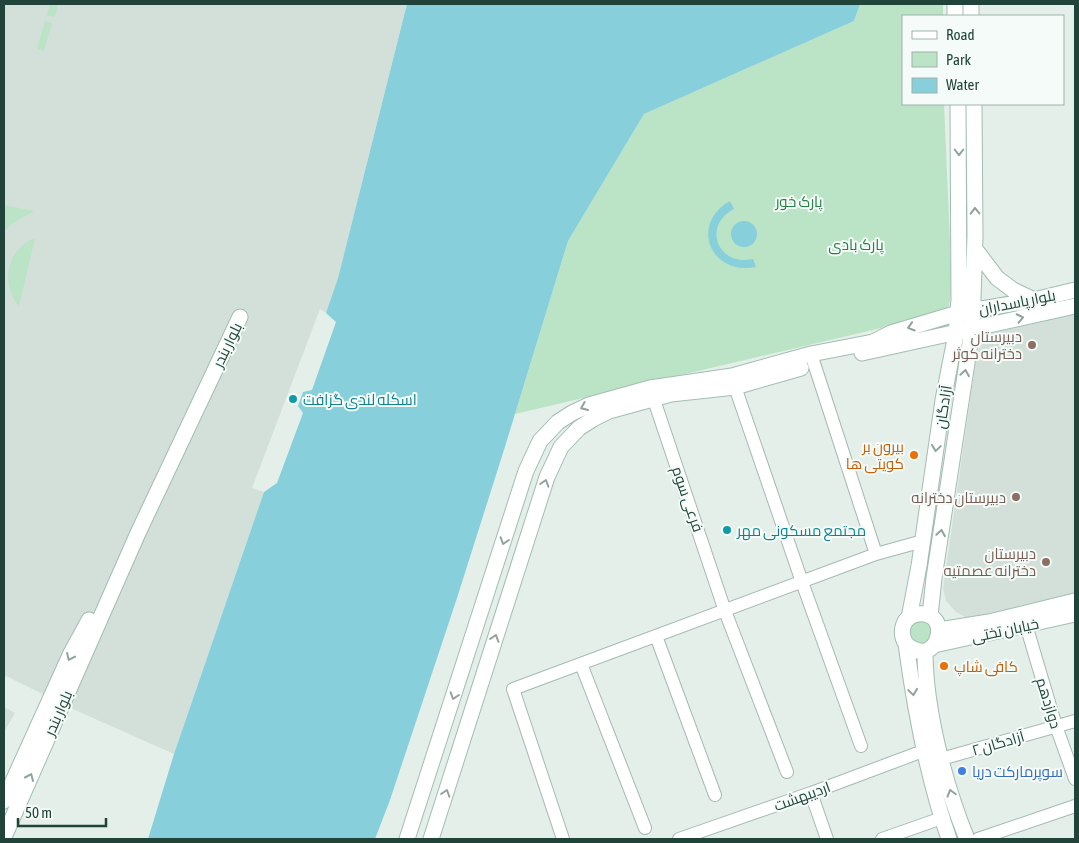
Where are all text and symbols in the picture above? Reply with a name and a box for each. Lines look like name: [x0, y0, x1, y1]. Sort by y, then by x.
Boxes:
legend: [902, 15, 1064, 105]
text: Road: [946, 26, 975, 43]
text: Park: [946, 51, 971, 68]
text: Water: [946, 76, 979, 93]
one-way arrow: [954, 149, 964, 157]
park label: پارک خور: [774, 193, 823, 212]
one-way arrow: [970, 207, 980, 214]
park label: پارک بادی: [828, 236, 884, 255]
street label: بلوار پاسداران: [977, 286, 1057, 320]
one-way arrow: [1016, 314, 1025, 324]
street label: بلوار بندر: [208, 320, 246, 372]
one-way arrow: [907, 322, 916, 332]
place label: دبیرستان دخترانه کوثر: [951, 328, 1022, 363]
marker: دبیرستان دخترانه کوثر: [1026, 339, 1038, 351]
one-way arrow: [959, 368, 969, 377]
street label: آزادگان: [931, 384, 957, 430]
place label: اسکله لندی گزافت: [303, 391, 417, 410]
marker: اسکله لندی گزافت: [287, 393, 299, 405]
one-way arrow: [580, 401, 589, 412]
place label: بیرون بر کویتی ها: [846, 438, 904, 474]
one-way arrow: [932, 444, 942, 453]
marker: بیرون بر کویتی ها: [908, 449, 920, 461]
street label: فرعی سوم: [667, 464, 707, 535]
one-way arrow: [539, 480, 549, 488]
place label: دبیرستان دخترانه: [911, 489, 1006, 508]
marker: دبیرستان دخترانه: [1010, 491, 1022, 503]
place label: مجتمع مسکونی مهر: [736, 522, 866, 542]
marker: مجتمع مسکونی مهر: [721, 524, 733, 536]
one-way arrow: [935, 529, 945, 538]
one-way arrow: [499, 536, 509, 544]
place label: دبیرستان دخترانه عصمتیه: [943, 545, 1036, 580]
marker: دبیرستان دخترانه عصمتیه: [1040, 556, 1052, 568]
street label: خیابان تختی: [970, 615, 1041, 647]
one-way arrow: [490, 635, 500, 643]
one-way arrow: [66, 652, 76, 661]
place label: کافی شاپ: [954, 658, 1018, 677]
marker: کافی شاپ: [938, 660, 950, 672]
street label: دوازدهم: [1031, 675, 1065, 731]
street label: بلوار بندر: [40, 688, 76, 740]
one-way arrow: [907, 688, 917, 697]
one-way arrow: [450, 691, 460, 699]
street label: آزادگان ۲: [970, 727, 1027, 761]
place label: سوپرمارکت دریا: [972, 763, 1063, 782]
marker: سوپرمارکت دریا: [956, 765, 968, 777]
one-way arrow: [24, 773, 35, 782]
street label: اردیبهشت: [772, 778, 833, 816]
one-way arrow: [440, 789, 450, 798]
one-way arrow: [946, 789, 957, 798]
scale bar: [18, 796, 105, 828]
text: 50 m: [25, 804, 52, 821]

